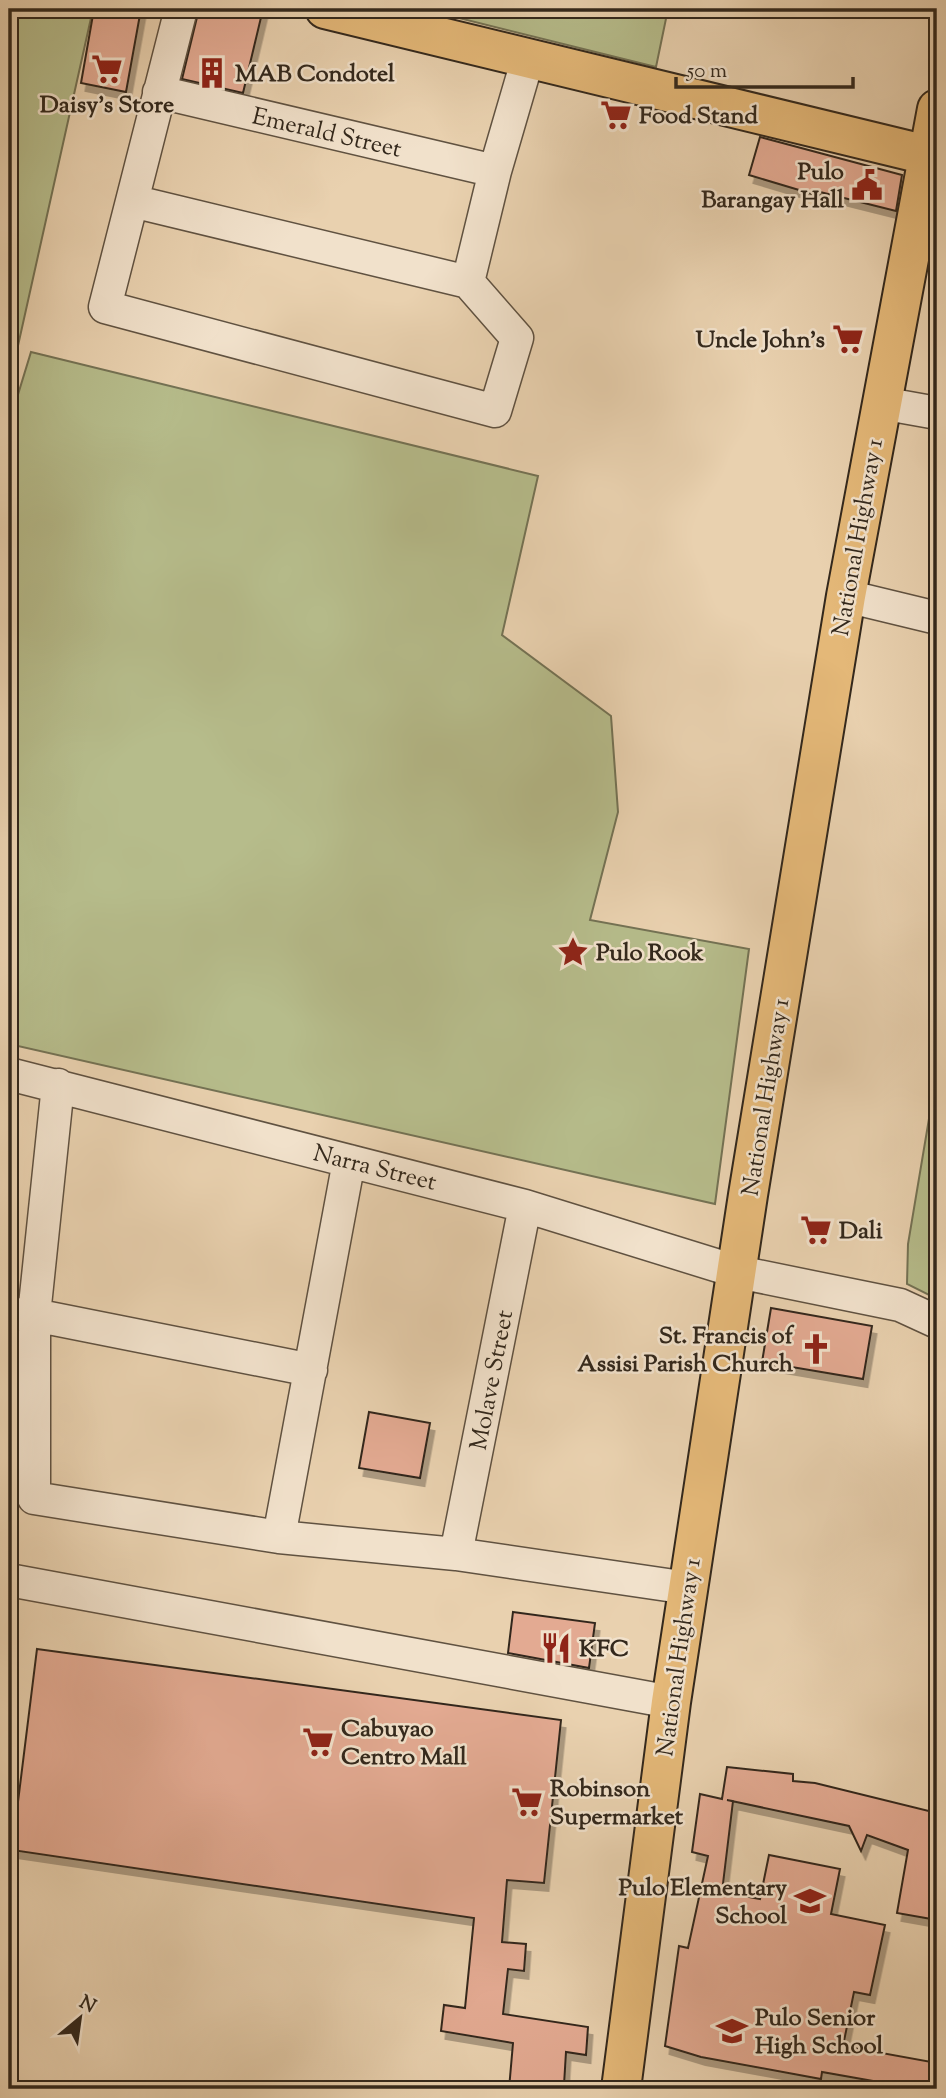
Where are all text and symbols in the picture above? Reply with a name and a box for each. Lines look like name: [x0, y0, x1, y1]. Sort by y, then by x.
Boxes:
scale bar: [676, 46, 853, 90]
supermarket icon: Daisy's Store: [90, 52, 124, 86]
building icon: MAB Condotel: [195, 56, 229, 90]
text: 50 m: [686, 57, 727, 87]
place label: MAB Condotel: [235, 58, 395, 92]
place label: Daisy's Store: [40, 89, 174, 123]
supermarket icon: Food Stand: [599, 98, 633, 132]
street label: Emerald Street: [248, 100, 405, 168]
place label: Food Stand: [639, 100, 758, 134]
place label: Pulo Barangay Hall: [701, 156, 844, 218]
public building icon: Pulo Barangay Hall: [850, 168, 884, 202]
supermarket icon: Uncle John's: [831, 322, 865, 356]
place label: Uncle John's: [695, 324, 825, 358]
street label: National Highway 1: [825, 436, 893, 639]
place icon: Pulo Rook: [556, 935, 590, 969]
place label: Pulo Rook: [596, 937, 704, 971]
street label: National Highway 1: [735, 996, 799, 1199]
street label: Narra Street: [309, 1137, 440, 1201]
supermarket icon: Dali: [799, 1213, 833, 1247]
place label: Dali: [839, 1215, 883, 1249]
street label: Molave Street: [463, 1307, 523, 1453]
place label: St. Francis of Assisi Parish Church: [577, 1320, 795, 1382]
church icon: St. Francis of Assisi Parish Church: [799, 1332, 833, 1366]
street label: National Highway 1: [649, 1556, 711, 1759]
restaurant icon: KFC: [539, 1631, 573, 1665]
place label: KFC: [579, 1633, 629, 1667]
place label: Cabuyao Centro Mall: [341, 1713, 467, 1775]
supermarket icon: Cabuyao Centro Mall: [301, 1725, 335, 1759]
place label: Robinson Supermarket: [550, 1773, 684, 1835]
supermarket icon: Robinson Supermarket: [510, 1785, 544, 1819]
place label: Pulo Elementary School: [619, 1872, 787, 1934]
school or university icon: Pulo Elementary School: [793, 1884, 827, 1918]
north arrow: [46, 1982, 116, 2052]
text: N: [74, 1990, 100, 2021]
place label: Pulo Senior High School: [755, 2002, 884, 2064]
school or university icon: Pulo Senior High School: [715, 2014, 749, 2048]

